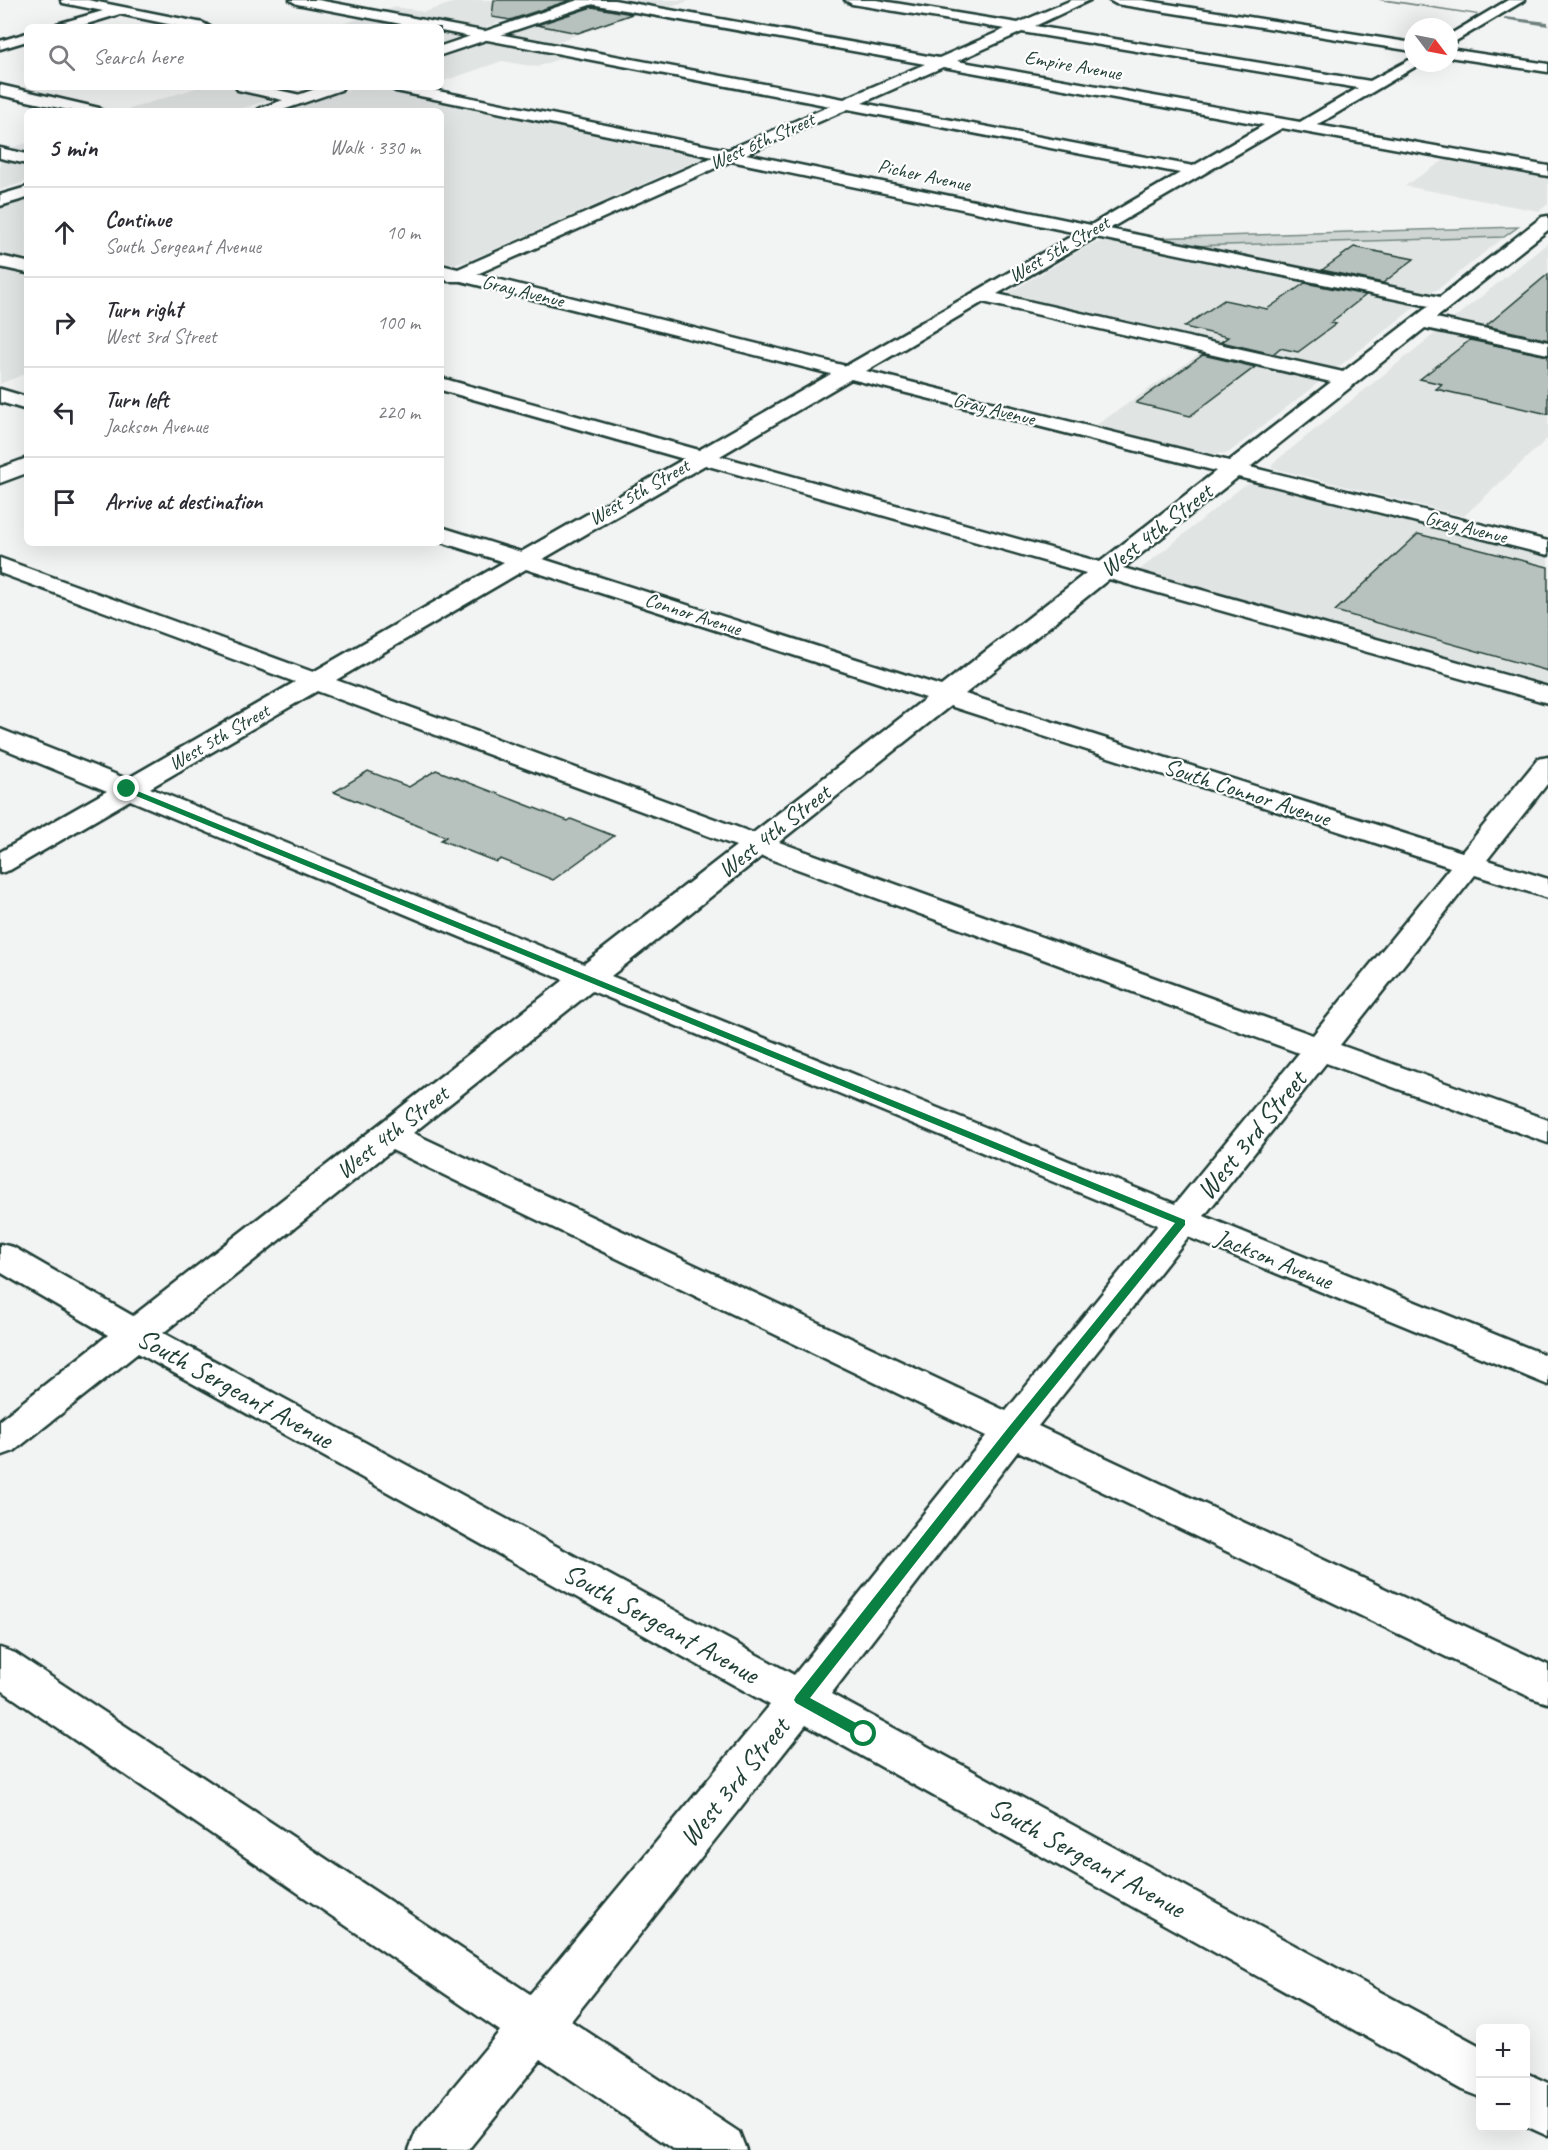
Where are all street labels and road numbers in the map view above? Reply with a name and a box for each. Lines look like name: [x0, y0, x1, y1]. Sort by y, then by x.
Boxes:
street label: Empire Avenue: [1023, 44, 1125, 86]
street label: West 6th Street: [706, 106, 820, 175]
street label: Picher Avenue: [875, 153, 974, 197]
street label: West 5th Street: [1004, 209, 1116, 288]
street label: Gray Avenue: [480, 269, 568, 314]
street label: Gray Avenue: [951, 387, 1039, 432]
street label: West 5th Street: [584, 452, 696, 531]
street label: West 4th Street: [1094, 476, 1220, 583]
street label: Gray Avenue: [1423, 505, 1511, 550]
street label: Connor Avenue: [642, 587, 746, 642]
street label: West 5th Street: [164, 697, 276, 776]
street label: South Connor Avenue: [1160, 751, 1336, 834]
street label: West 4th Street: [712, 777, 838, 884]
street label: West 3rd Street: [1188, 1061, 1315, 1207]
street label: West 4th Street: [330, 1078, 456, 1185]
street label: Jackson Avenue: [1210, 1222, 1339, 1297]
street label: South Sergeant Avenue: [131, 1320, 341, 1457]
street label: South Sergeant Avenue: [557, 1555, 767, 1692]
street label: West 3rd Street: [671, 1708, 798, 1854]
street label: South Sergeant Avenue: [983, 1789, 1193, 1926]

